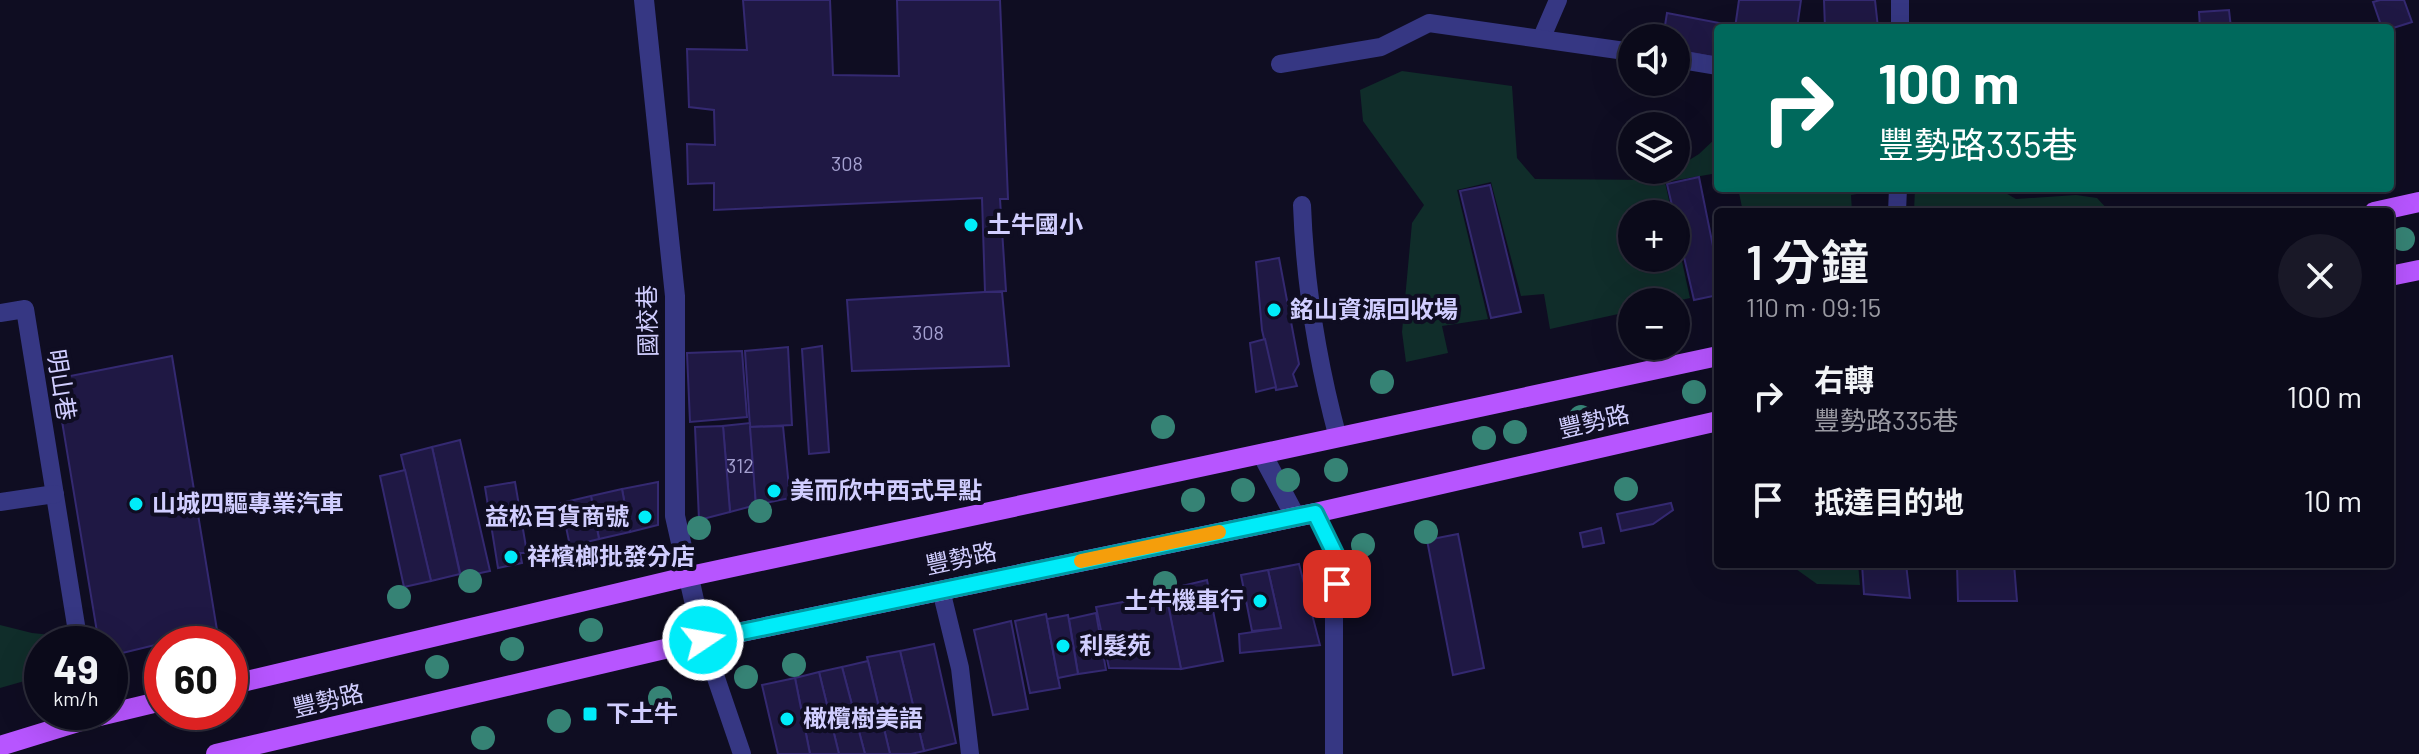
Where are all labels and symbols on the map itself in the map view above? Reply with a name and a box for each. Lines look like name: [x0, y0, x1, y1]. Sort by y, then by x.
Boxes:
house number: 308: [831, 151, 863, 175]
place label: 土牛國小: [987, 209, 1083, 238]
marker: 土牛國小: [962, 216, 980, 234]
street label: 國校巷: [631, 285, 662, 357]
place label: 銘山資源回收場: [1290, 294, 1458, 323]
marker: 銘山資源回收場: [1265, 301, 1283, 319]
house number: 308: [912, 320, 944, 344]
street label: 明山巷: [43, 347, 82, 423]
street label: 豐勢路: [1555, 398, 1632, 443]
house number: 312: [726, 453, 754, 477]
place label: 美而欣中西式早點: [790, 475, 982, 504]
marker: 美而欣中西式早點: [765, 482, 783, 500]
place label: 山城四驅專業汽車: [152, 488, 344, 517]
marker: 山城四驅專業汽車: [127, 495, 145, 513]
place label: 益松百貨商號: [485, 501, 629, 530]
marker: 益松百貨商號: [636, 508, 654, 526]
street label: 豐勢路: [922, 536, 999, 579]
place label: 祥檳榔批發分店: [527, 541, 695, 570]
marker: 祥檳榔批發分店: [502, 548, 520, 566]
pin: [1303, 550, 1371, 618]
place label: 土牛機車行: [1124, 585, 1244, 614]
marker: 土牛機車行: [1251, 592, 1269, 610]
position arrow: [661, 598, 745, 682]
speed limit sign: 60: [144, 626, 248, 730]
place label: 利髮苑: [1079, 630, 1151, 659]
marker: 利髮苑: [1054, 637, 1072, 655]
street label: 豐勢路: [289, 677, 366, 722]
place label: 下土牛: [606, 698, 678, 727]
place label: 橄欖樹美語: [803, 703, 923, 732]
marker: 下土牛: [581, 705, 599, 723]
marker: 橄欖樹美語: [778, 710, 796, 728]

